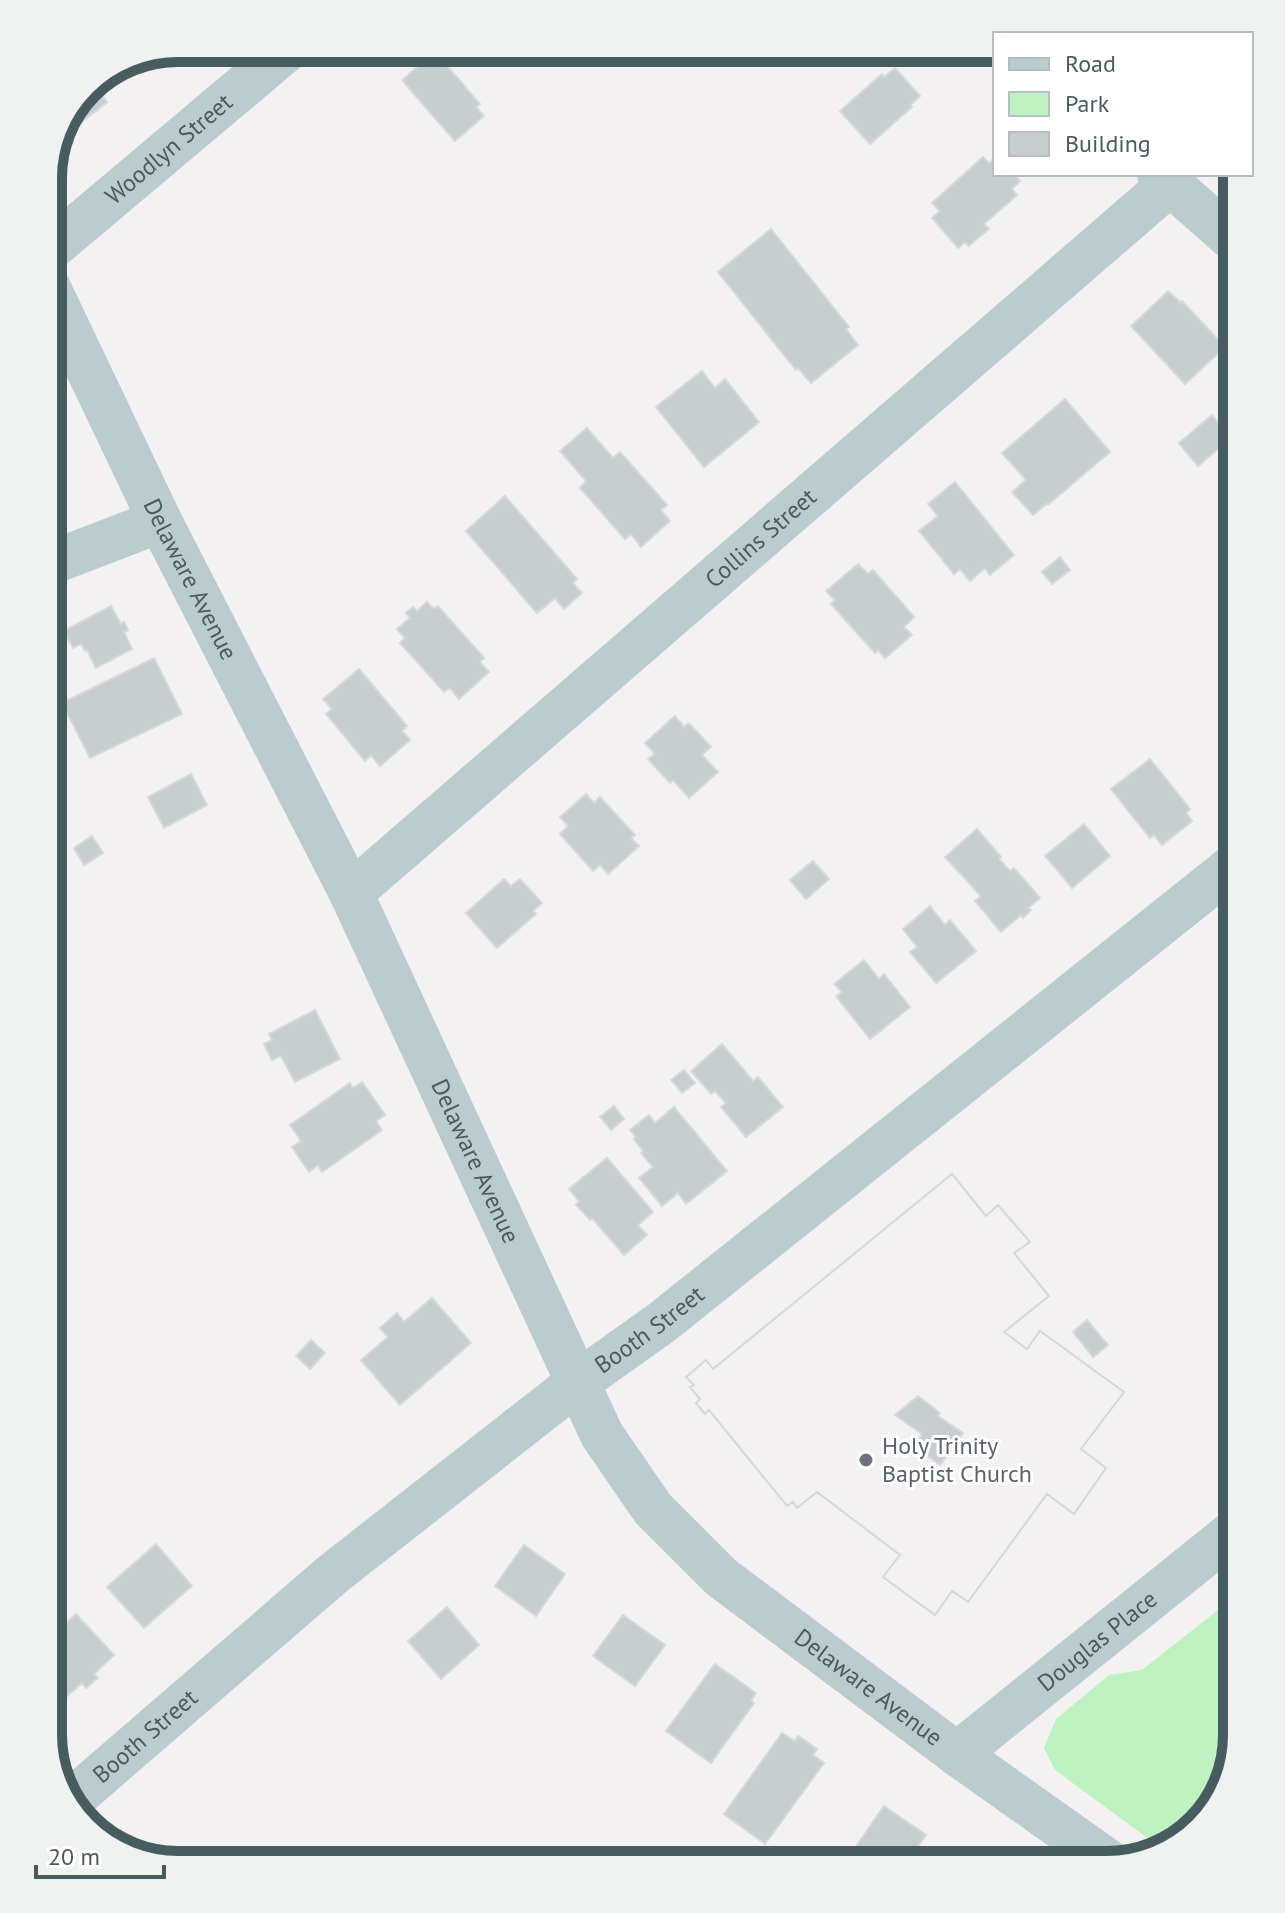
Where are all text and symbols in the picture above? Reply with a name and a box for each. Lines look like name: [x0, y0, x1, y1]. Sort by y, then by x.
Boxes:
legend: [993, 32, 1253, 176]
text: Road: [1065, 48, 1116, 79]
street label: Woodlyn Street: [99, 87, 238, 211]
text: Park: [1065, 88, 1110, 119]
text: Building: [1065, 128, 1151, 159]
street label: Collins Street: [698, 481, 822, 595]
street label: Delaware Avenue: [137, 493, 245, 665]
street label: Delaware Avenue: [424, 1074, 527, 1248]
street label: Booth Street: [588, 1279, 710, 1380]
place label: Holy Trinity Baptist Church: [882, 1430, 1032, 1489]
marker: Holy Trinity Baptist Church: [857, 1451, 875, 1469]
street label: Douglas Place: [1031, 1583, 1163, 1698]
street label: Delaware Avenue: [788, 1621, 949, 1753]
street label: Booth Street: [86, 1682, 204, 1790]
scale bar: [36, 1829, 164, 1879]
text: 20 m: [48, 1841, 100, 1872]

